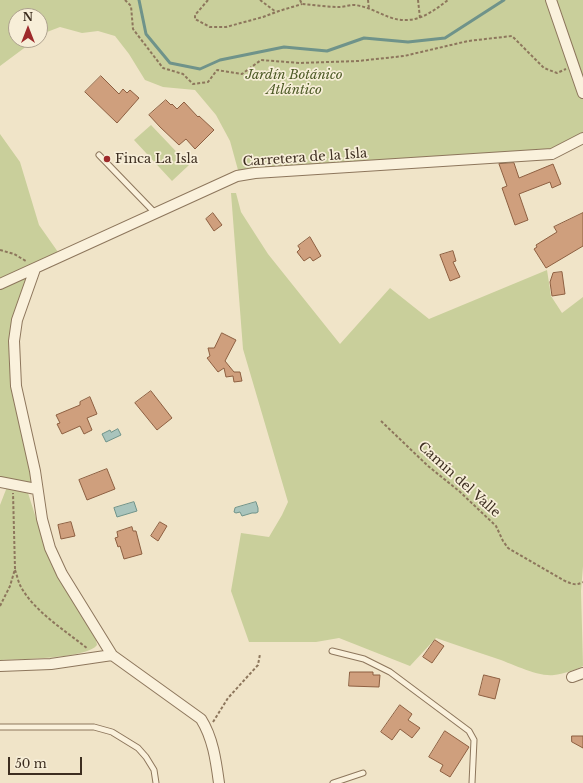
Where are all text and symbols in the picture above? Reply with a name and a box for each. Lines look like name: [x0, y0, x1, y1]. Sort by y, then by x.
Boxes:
north arrow: [8, 8, 48, 48]
text: N: [23, 10, 33, 24]
park label: Jardín Botánico Atlántico: [245, 67, 343, 98]
street label: Carretera de la Isla: [242, 146, 368, 170]
place label: Finca La Isla: [115, 151, 198, 167]
marker: Finca La Isla: [102, 154, 112, 164]
street label: Camín del Valle: [415, 439, 503, 521]
scale bar: [10, 749, 84, 775]
text: 50 m: [15, 756, 47, 771]

